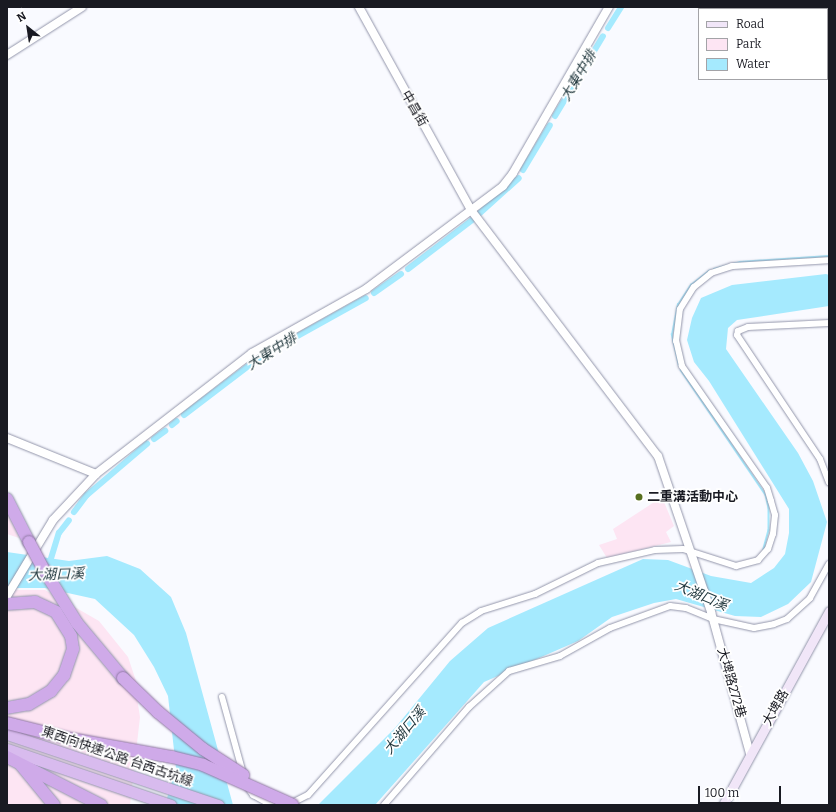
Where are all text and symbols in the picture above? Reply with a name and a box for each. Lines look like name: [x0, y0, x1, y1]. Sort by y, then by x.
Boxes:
north arrow: [8, 8, 48, 48]
legend: [698, 8, 828, 80]
text: N: [15, 9, 29, 25]
text: Road: [736, 17, 764, 31]
text: Park: [736, 37, 761, 51]
water label: 大東中排: [557, 48, 601, 104]
text: Water: [736, 57, 770, 71]
street label: 中昌街: [397, 88, 431, 130]
water label: 大東中排: [244, 330, 300, 374]
place label: 二重溝活動中心: [647, 489, 738, 505]
marker: 二重溝活動中心: [634, 492, 644, 502]
water label: 大湖口溪: [28, 566, 84, 584]
water label: 大湖口溪: [672, 577, 730, 615]
street label: 大埤路272巷: [714, 646, 748, 720]
street label: 大埤路: [760, 687, 792, 729]
water label: 大湖口溪: [381, 704, 429, 758]
street label: 東西向快速公路 台西古坑線: [39, 724, 195, 790]
scale bar: [700, 778, 783, 804]
text: 100 m: [705, 786, 739, 800]

